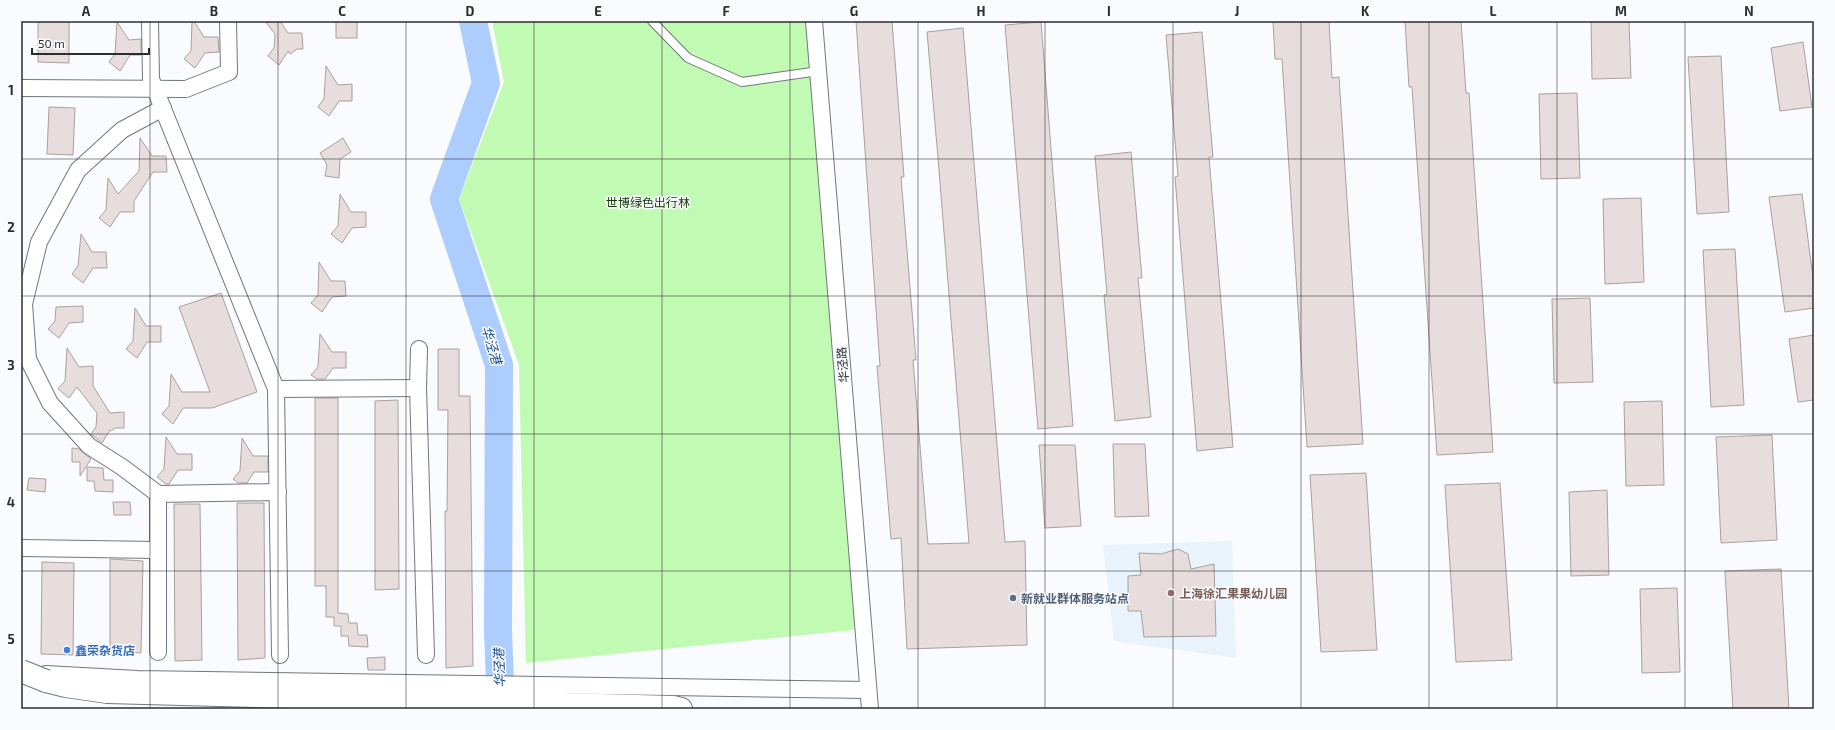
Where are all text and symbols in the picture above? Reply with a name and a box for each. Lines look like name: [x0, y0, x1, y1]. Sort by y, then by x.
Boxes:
text: A: [82, 3, 91, 19]
text: B: [210, 3, 218, 19]
text: C: [338, 3, 346, 19]
text: D: [466, 3, 475, 19]
text: E: [594, 3, 602, 19]
text: F: [722, 3, 730, 19]
text: G: [850, 3, 858, 19]
text: H: [977, 3, 986, 19]
text: I: [1107, 3, 1111, 19]
text: J: [1235, 3, 1239, 19]
text: K: [1361, 3, 1370, 19]
text: L: [1490, 3, 1497, 19]
text: M: [1615, 3, 1627, 19]
text: N: [1744, 3, 1754, 19]
scale bar: [32, 30, 149, 56]
text: 50 m: [38, 36, 65, 50]
text: 1: [8, 82, 14, 98]
park label: 世博绿色出行林: [606, 195, 690, 209]
text: 2: [7, 219, 15, 235]
water label: 华泾港: [479, 324, 506, 368]
street label: 华泾路: [833, 346, 851, 384]
text: 3: [7, 357, 15, 373]
text: 4: [7, 494, 15, 510]
place label: 上海徐汇果果幼儿园: [1179, 586, 1287, 600]
marker: 上海徐汇果果幼儿园: [1166, 588, 1176, 598]
place label: 新就业群体服务站点: [1021, 591, 1129, 605]
marker: 新就业群体服务站点: [1008, 593, 1018, 603]
text: 5: [7, 631, 15, 647]
place label: 鑫荣杂货店: [75, 643, 135, 657]
marker: 鑫荣杂货店: [62, 645, 72, 655]
water label: 华泾港: [490, 646, 508, 688]

